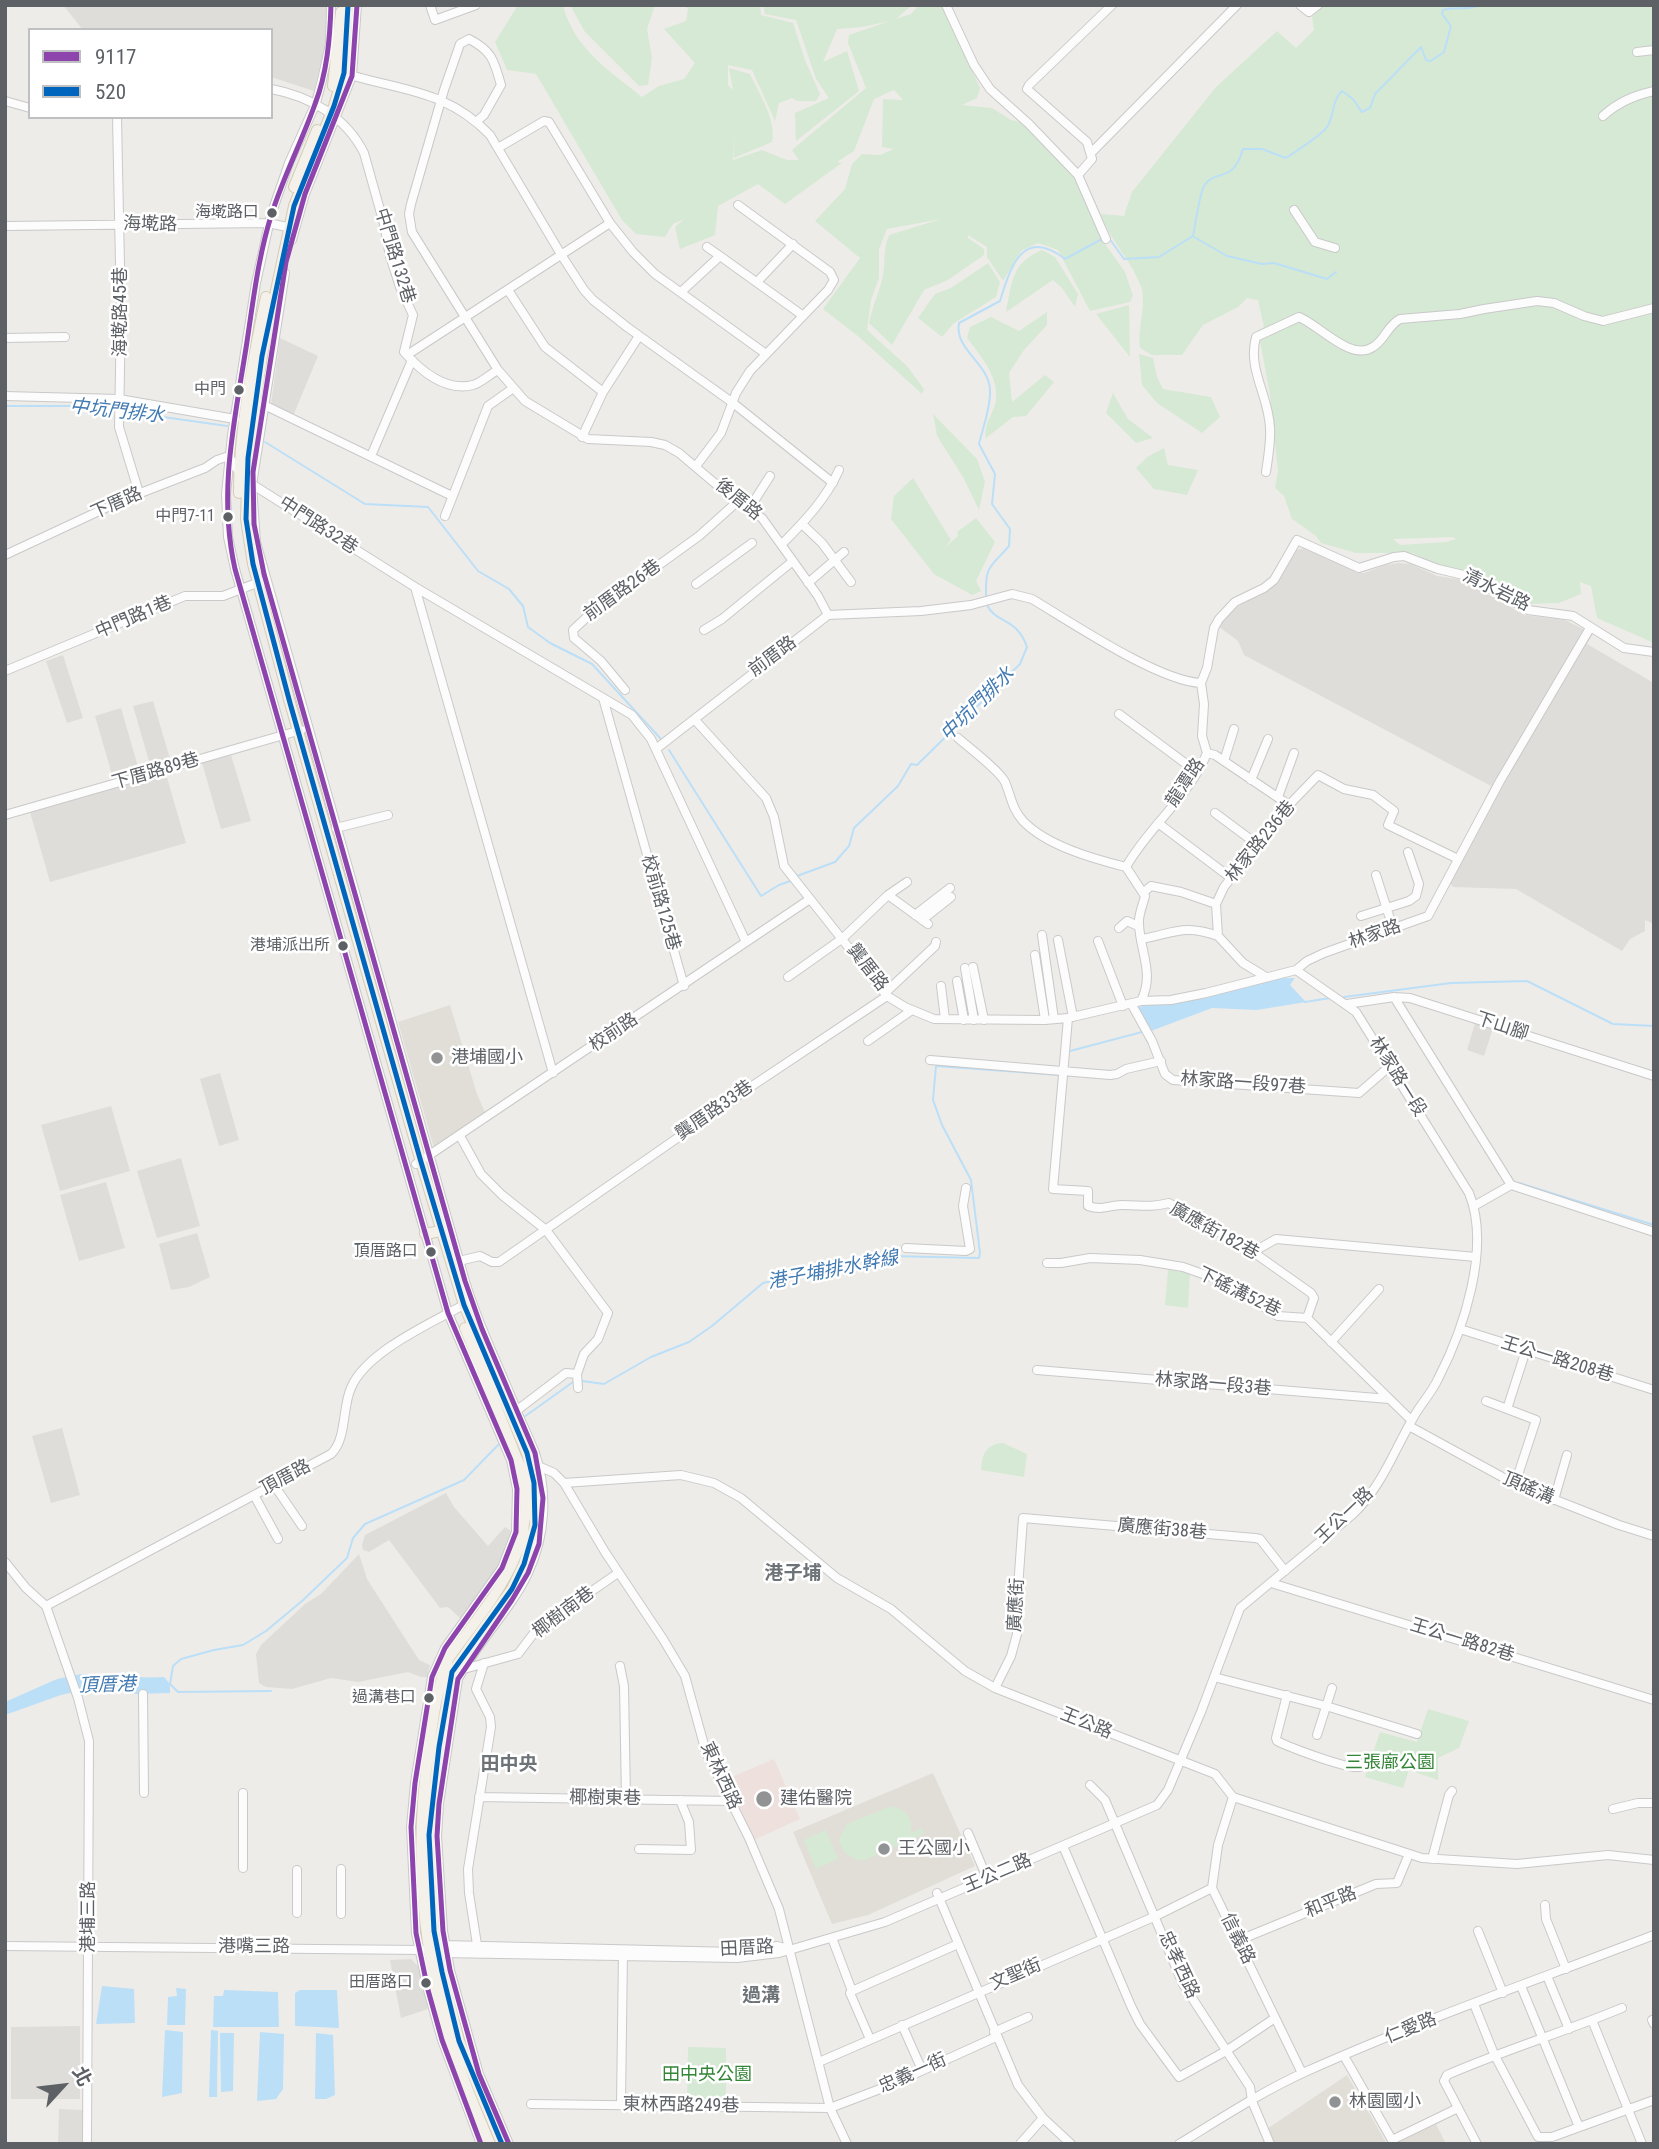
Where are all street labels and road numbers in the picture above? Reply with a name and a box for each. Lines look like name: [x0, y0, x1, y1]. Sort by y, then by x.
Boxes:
street label: 中門路132巷: [369, 206, 419, 306]
street label: 海墘路: [123, 214, 177, 236]
street label: 海墘路45巷: [110, 267, 132, 357]
street label: 後厝路: [710, 475, 766, 525]
street label: 下厝路: [88, 483, 146, 525]
street label: 中門路32巷: [274, 492, 362, 560]
street label: 前厝路26巷: [580, 556, 666, 626]
street label: 清水岩路: [1459, 566, 1533, 616]
street label: 中門路1巷: [93, 592, 175, 644]
street label: 前厝路: [745, 632, 801, 682]
street label: 下厝路89巷: [110, 749, 202, 795]
street label: 龍潭路: [1162, 755, 1210, 811]
street label: 林家路236巷: [1222, 797, 1300, 887]
street label: 校前路125巷: [636, 853, 684, 953]
street label: 林家路: [1346, 916, 1404, 954]
street label: 龔厝路: [842, 940, 892, 996]
street label: 下山腳: [1473, 1008, 1531, 1046]
street label: 校前路: [586, 1009, 642, 1057]
street label: 林家路一段: [1364, 1033, 1430, 1121]
street label: 林家路一段97巷: [1180, 1069, 1306, 1099]
street label: 龔厝路33巷: [672, 1076, 758, 1146]
street label: 廣應街182巷: [1166, 1199, 1262, 1265]
street label: 下磘溝52巷: [1194, 1264, 1284, 1322]
street label: 王公一路208巷: [1498, 1333, 1616, 1387]
street label: 林家路一段3巷: [1154, 1369, 1272, 1401]
street label: 頂厝路: [257, 1456, 315, 1500]
street label: 頂磘溝: [1499, 1469, 1557, 1509]
street label: 王公一路: [1312, 1483, 1378, 1549]
street label: 廣應街38巷: [1116, 1515, 1208, 1545]
street label: 廣應街: [1005, 1577, 1029, 1633]
street label: 椰樹南巷: [529, 1583, 599, 1643]
street label: 王公一路82巷: [1407, 1615, 1517, 1667]
street label: 王公路: [1057, 1704, 1115, 1744]
street label: 東林西路: [695, 1739, 745, 1813]
street label: 椰樹東巷: [569, 1788, 641, 1810]
street label: 王公二路: [961, 1850, 1035, 1898]
street label: 港埔三路: [78, 1881, 100, 1953]
street label: 和平路: [1302, 1883, 1360, 1923]
street label: 信義路: [1215, 1910, 1259, 1968]
street label: 忠孝西路: [1153, 1928, 1203, 2002]
street label: 港嘴三路: [218, 1936, 290, 1958]
street label: 田厝路: [719, 1937, 775, 1961]
street label: 文聖街: [987, 1955, 1045, 1995]
street label: 仁愛路: [1382, 2009, 1440, 2049]
street label: 忠義一街: [876, 2049, 950, 2099]
street label: 東林西路249巷: [622, 2094, 740, 2118]

